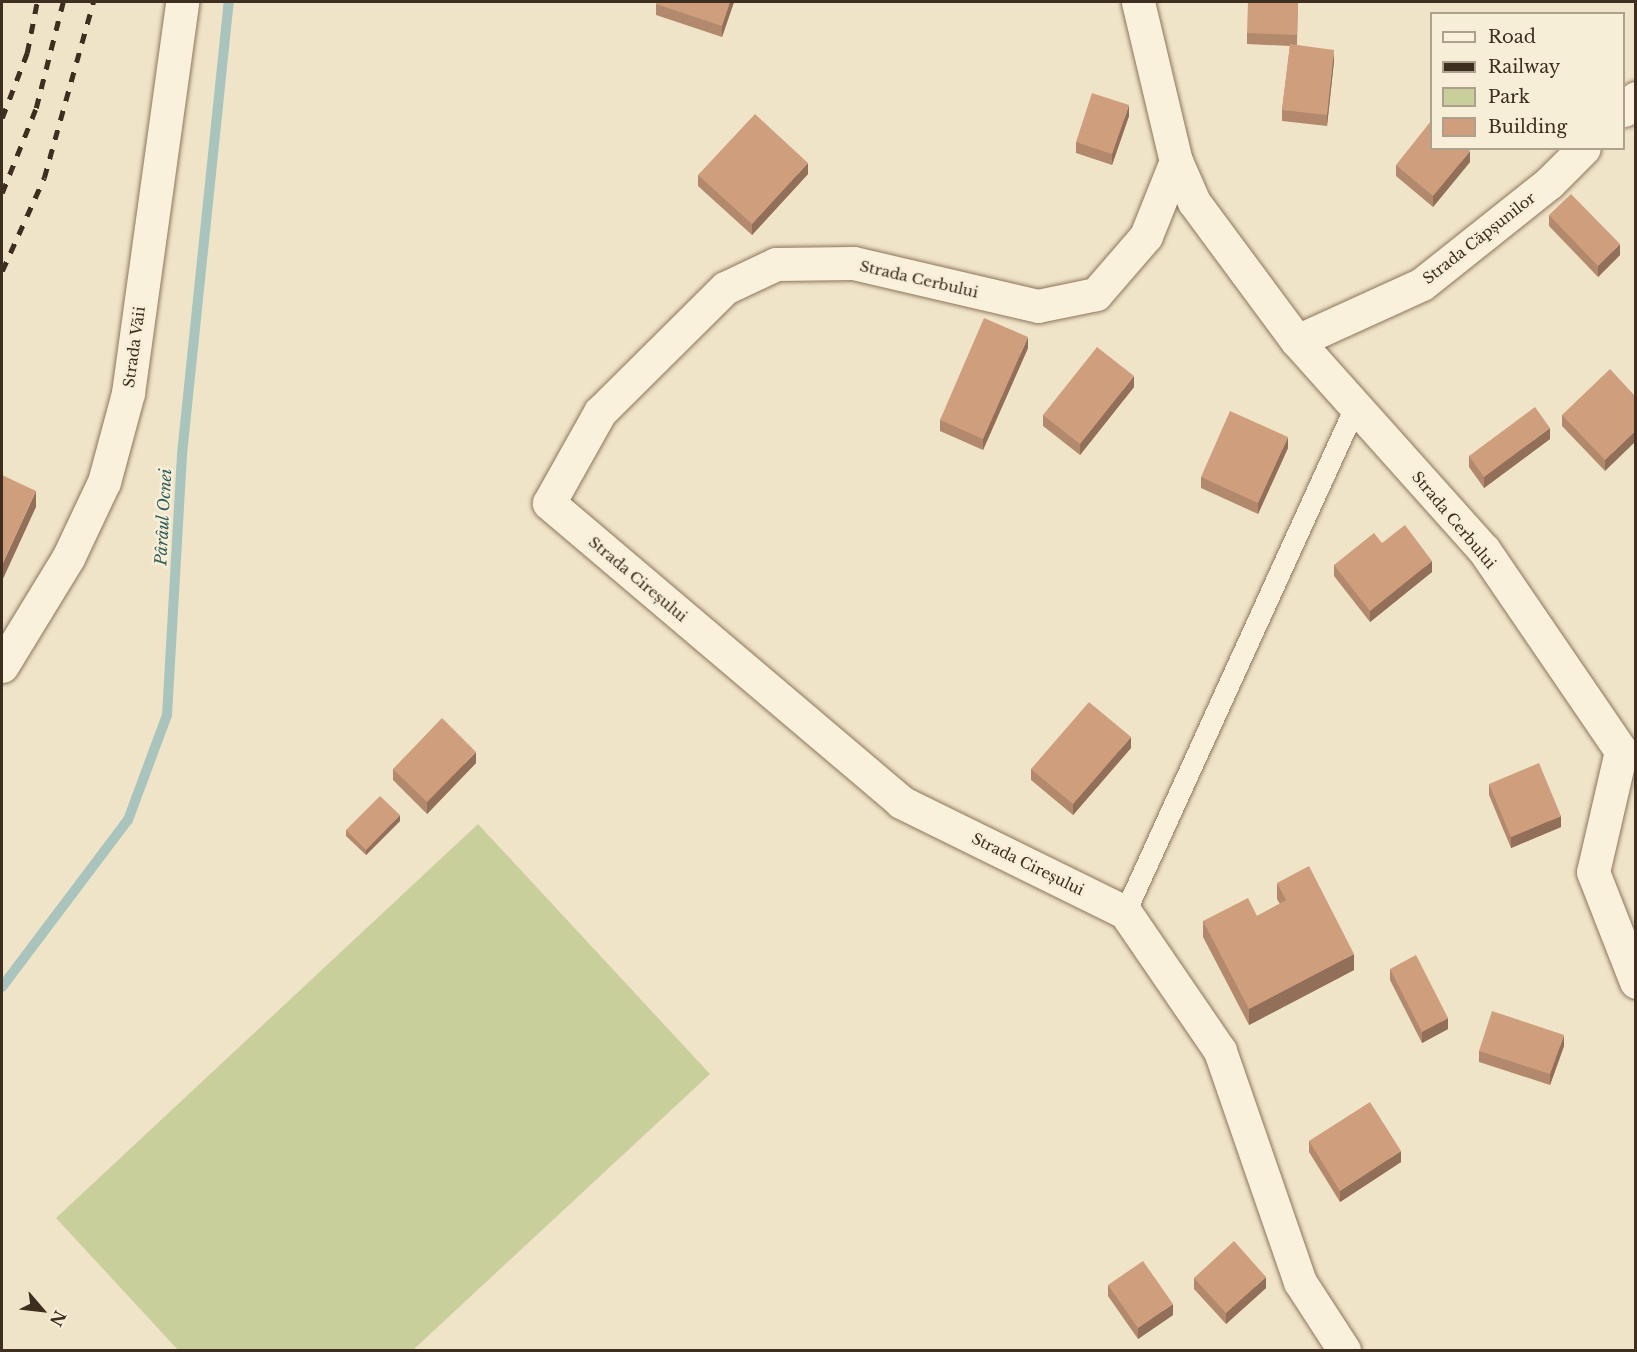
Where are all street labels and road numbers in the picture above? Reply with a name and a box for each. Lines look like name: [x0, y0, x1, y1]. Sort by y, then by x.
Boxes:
street label: Strada Căpșunilor: [1419, 188, 1539, 288]
street label: Strada Cerbului: [858, 257, 980, 301]
street label: Strada Văii: [119, 305, 149, 389]
street label: Strada Cerbului: [1408, 468, 1500, 572]
street label: Strada Cireșului: [585, 533, 691, 625]
street label: Strada Cireșului: [969, 829, 1087, 899]

